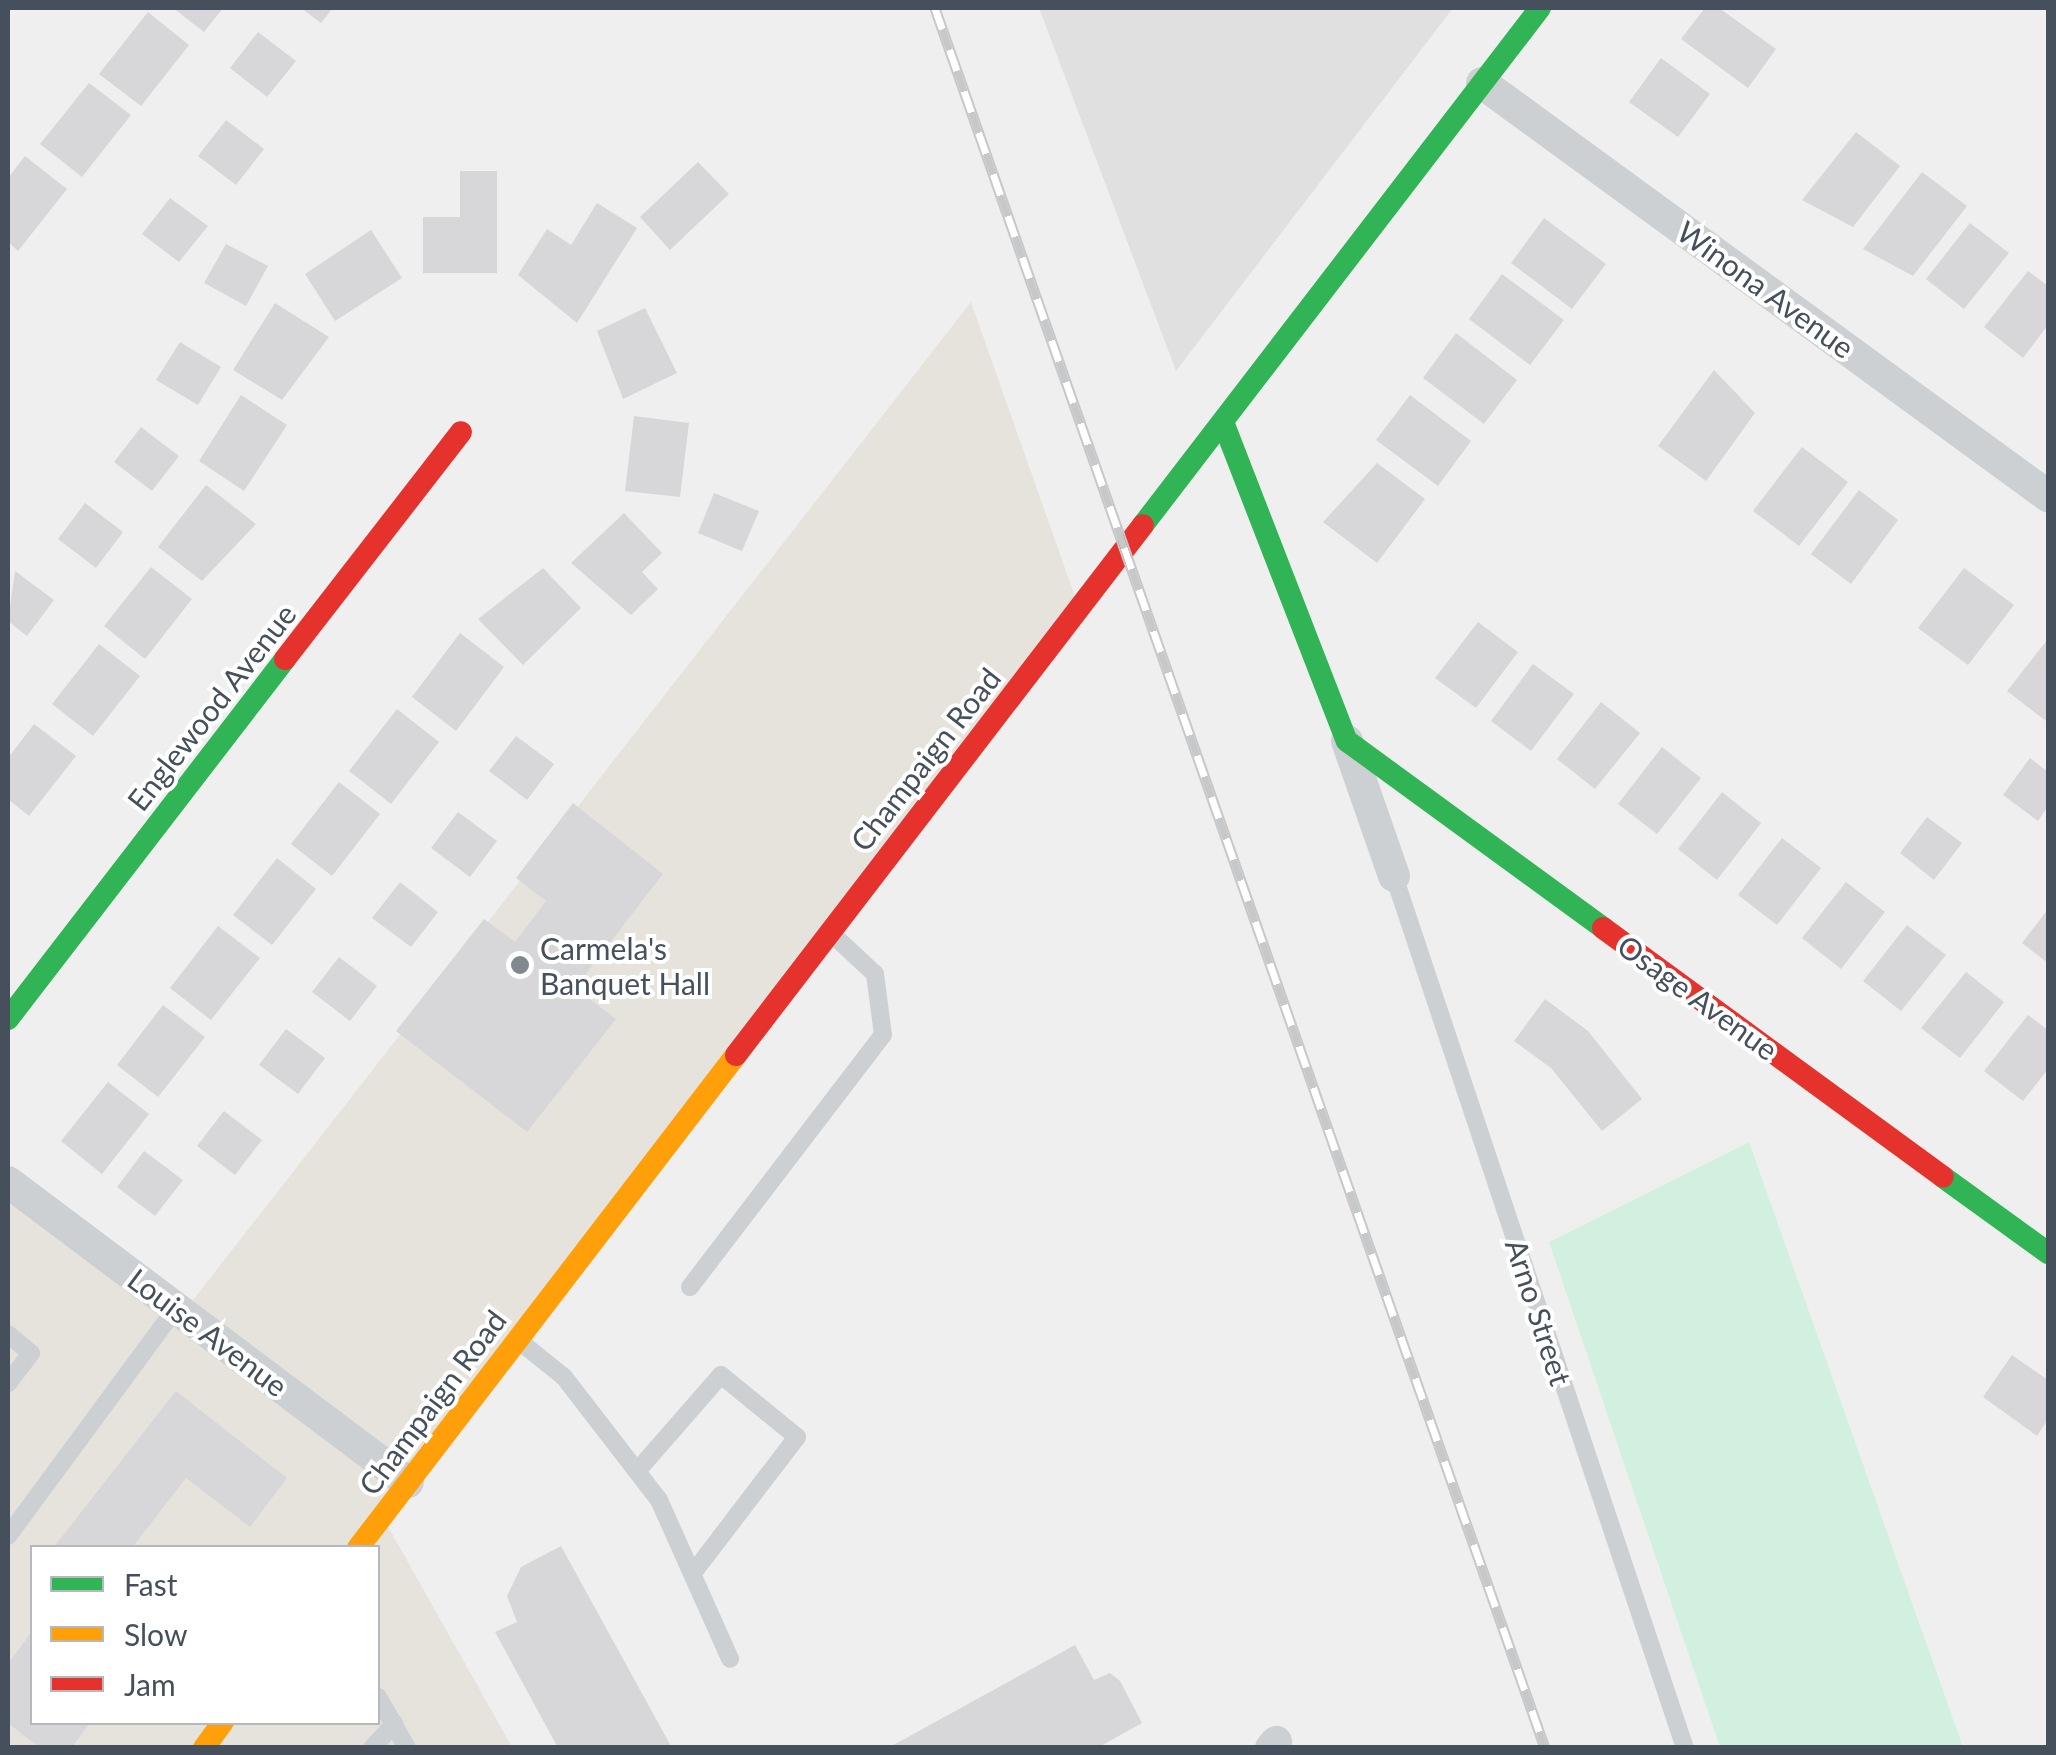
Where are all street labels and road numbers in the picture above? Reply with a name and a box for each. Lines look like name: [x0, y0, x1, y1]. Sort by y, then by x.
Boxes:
street label: Winona Avenue: [1670, 213, 1862, 365]
street label: Englewood Avenue: [119, 596, 303, 818]
street label: Champaign Road: [843, 661, 1007, 857]
street label: Osage Avenue: [1611, 927, 1785, 1067]
street label: Arno Street: [1498, 1234, 1580, 1390]
street label: Louise Avenue: [121, 1260, 295, 1404]
street label: Champaign Road: [351, 1303, 513, 1501]

